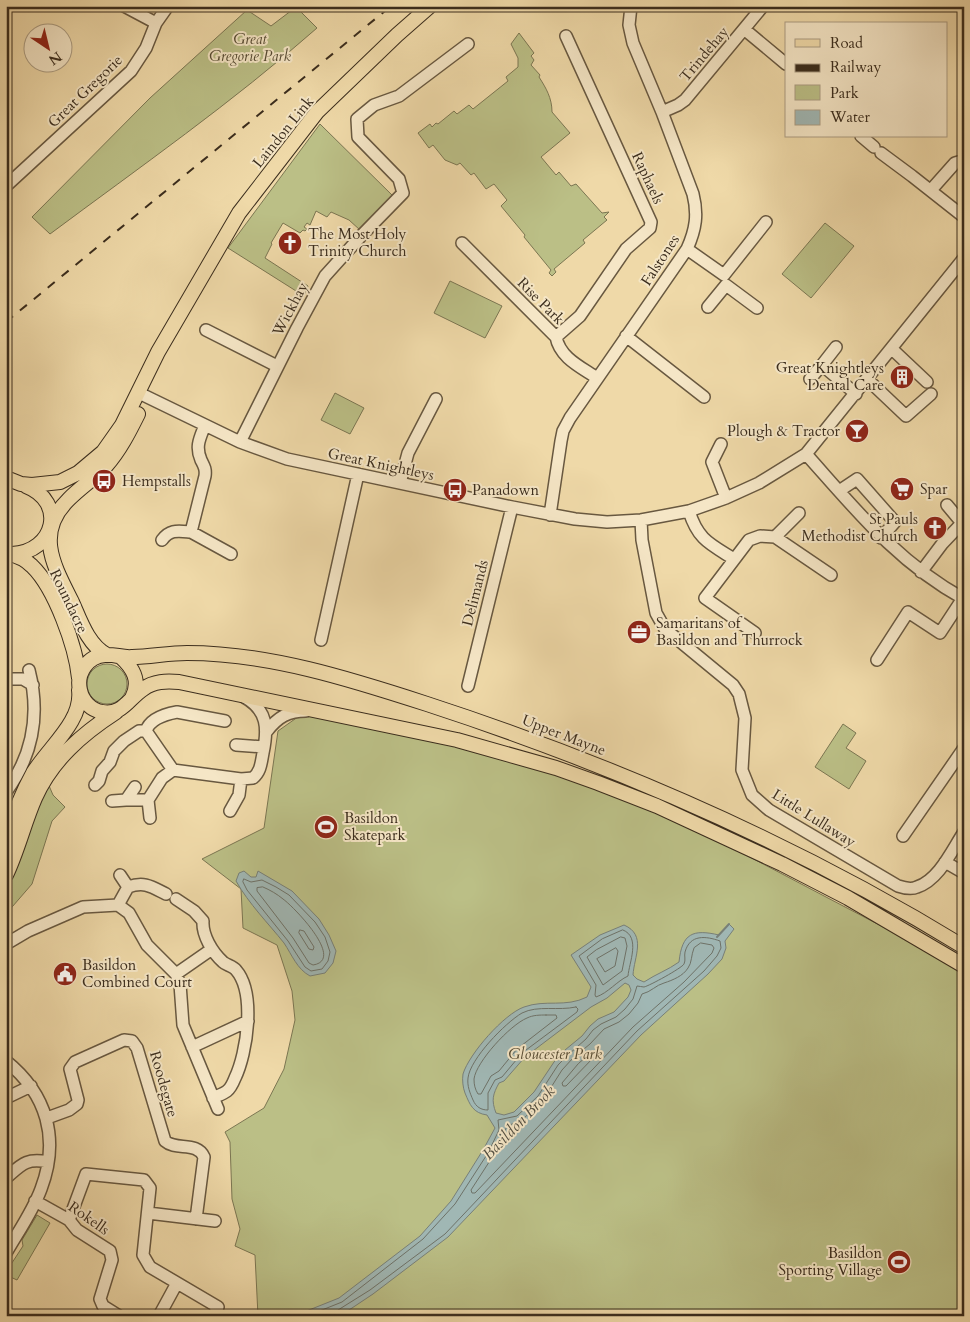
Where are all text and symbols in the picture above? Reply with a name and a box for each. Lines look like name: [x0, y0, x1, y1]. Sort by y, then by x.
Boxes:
north arrow: [22, 22, 72, 72]
street label: Trindehay: [675, 22, 733, 86]
legend: [785, 22, 948, 138]
park label: Great Gregorie Park: [209, 29, 291, 66]
text: Road: [830, 33, 863, 53]
text: N: [45, 47, 66, 70]
street label: Great Gregorie: [43, 50, 127, 132]
text: Railway: [830, 57, 881, 77]
text: Park: [830, 83, 859, 103]
street label: Laindon Link: [248, 92, 318, 172]
text: Water: [829, 107, 871, 127]
street label: Raphaels: [627, 149, 669, 207]
place label: The Most Holy Trinity Church: [308, 224, 407, 261]
church icon: The Most Holy Trinity Church: [277, 230, 303, 256]
street label: Falstones: [636, 231, 684, 289]
street label: Rise Park: [513, 273, 569, 329]
street label: Wickhay: [267, 279, 313, 340]
place label: Great Knightleys Dental Care: [776, 358, 884, 395]
building icon: Great Knightleys Dental Care: [889, 364, 915, 390]
bar icon: Plough & Tractor: [844, 418, 870, 444]
place label: Plough & Tractor: [727, 421, 841, 441]
street label: Great Knightleys: [326, 443, 436, 485]
bus stop icon: Hempstalls: [91, 468, 117, 494]
place label: Hempstalls: [122, 471, 191, 491]
supermarket icon: Spar: [889, 476, 915, 502]
bus stop icon: Panadown: [442, 477, 468, 503]
place label: Spar: [920, 479, 948, 499]
place label: Panadown: [472, 480, 539, 500]
place label: St Pauls Methodist Church: [802, 509, 919, 546]
church icon: St Pauls Methodist Church: [922, 515, 948, 541]
street label: Delimands: [457, 558, 493, 628]
street label: Roundacre: [45, 566, 93, 636]
place label: Samaritans of Basildon and Thurrock: [656, 613, 803, 650]
office icon: Samaritans of Basildon and Thurrock: [626, 619, 652, 645]
street label: Upper Mayne: [519, 710, 609, 760]
street label: Little Lullaway: [768, 784, 860, 852]
place label: Basildon Skatepark: [344, 808, 406, 845]
sports icon: Basildon Skatepark: [313, 814, 339, 840]
place label: Basildon Combined Court: [82, 955, 192, 992]
public building icon: Basildon Combined Court: [52, 961, 78, 987]
park label: Gloucester Park: [508, 1044, 602, 1064]
street label: Roodegate: [145, 1049, 183, 1120]
water label: Basildon Brook: [477, 1080, 560, 1165]
street label: Rokells: [64, 1197, 114, 1239]
place label: Basildon Sporting Village: [778, 1243, 882, 1280]
sports icon: Basildon Sporting Village: [886, 1249, 912, 1275]

